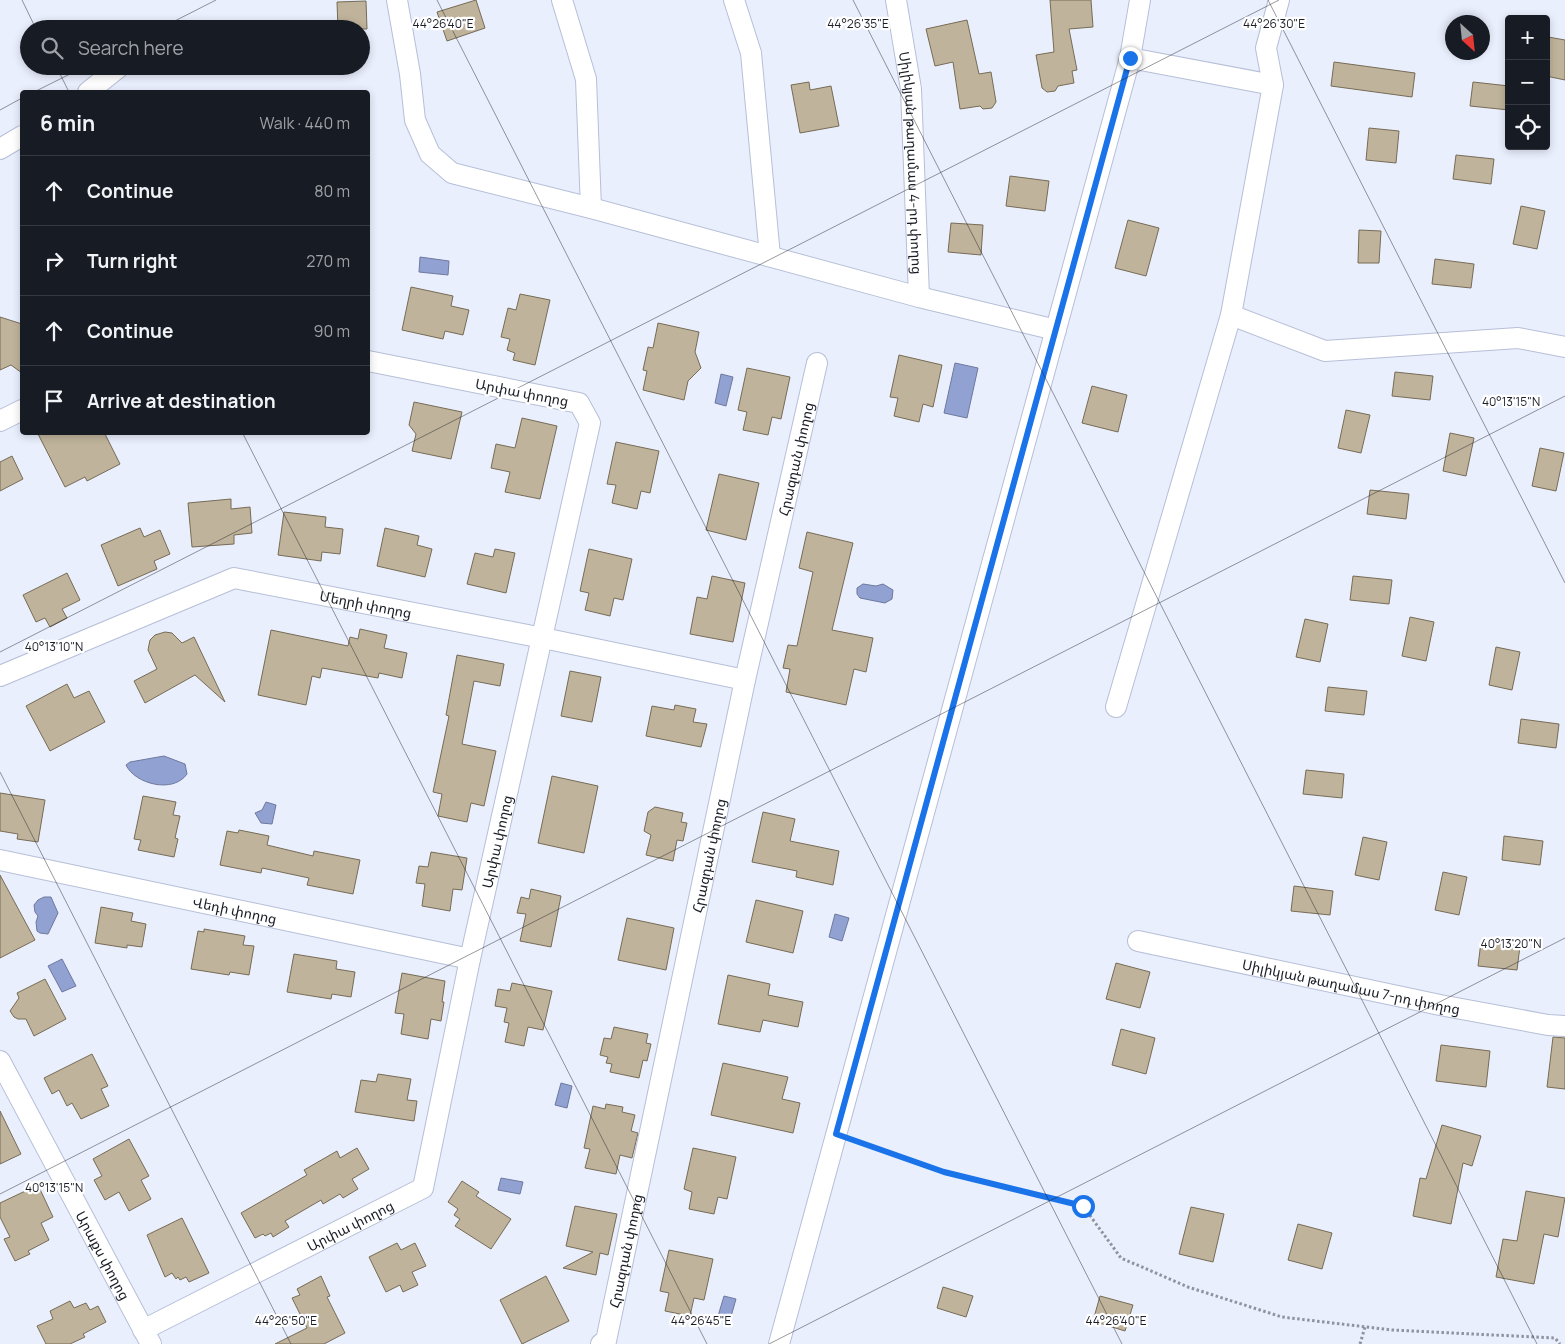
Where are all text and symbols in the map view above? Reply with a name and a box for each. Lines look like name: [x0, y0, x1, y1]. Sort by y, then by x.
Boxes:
text: 44°26'40"E: [412, 15, 474, 32]
text: 44°26'35"E: [827, 15, 889, 32]
text: 44°26'30"E: [1243, 15, 1305, 32]
north arrow: [1445, 15, 1490, 60]
map controls: [1505, 15, 1550, 150]
button: +: [1505, 15, 1550, 60]
search box: [20, 20, 370, 75]
icon: search: [38, 34, 66, 62]
text: Search here: [78, 35, 184, 61]
route end: [1119, 47, 1142, 70]
street label: Սիլիկյան թաղամաս 4-րդ փողոց: [895, 50, 928, 275]
button: −: [1505, 60, 1550, 105]
button: locate: [1505, 105, 1550, 150]
text: 6 min: [40, 109, 95, 137]
text: Walk · 440 m: [260, 112, 350, 134]
icon: ahead: [40, 177, 68, 205]
text: Continue: [87, 178, 173, 204]
text: 80 m: [314, 180, 350, 202]
icon: right: [40, 247, 68, 275]
text: Turn right: [87, 248, 177, 274]
text: 270 m: [306, 250, 350, 272]
icon: ahead: [40, 317, 68, 345]
text: Continue: [87, 318, 173, 344]
text: 90 m: [314, 320, 350, 342]
street label: Արփա փողոց: [474, 374, 570, 410]
icon: arrive: [40, 387, 68, 415]
text: Arrive at destination: [87, 388, 276, 414]
text: 40°13'15"N: [1482, 393, 1540, 410]
street label: Հրազդան փողոց: [773, 400, 817, 518]
street label: Մեղրի փողոց: [318, 585, 414, 622]
text: 40°13'10"N: [25, 638, 83, 655]
street label: Արփա փողոց: [477, 793, 516, 890]
street label: Հրազդան փողոց: [687, 797, 729, 914]
street label: Վեդի փողոց: [191, 891, 279, 928]
text: 40°13'20"N: [1481, 935, 1541, 952]
street label: Սիլիկյան թաղամաս 7-րդ փողոց: [1241, 954, 1462, 1018]
text: 40°13'15"N: [25, 1179, 83, 1196]
street label: Հրազդան փողոց: [604, 1192, 646, 1310]
street label: Արփա փողոց: [303, 1195, 397, 1255]
route start: [1072, 1195, 1095, 1218]
street label: Արաքս փողոց: [72, 1207, 135, 1303]
text: 44°26'50"E: [255, 1312, 317, 1329]
text: 44°26'45"E: [671, 1312, 731, 1329]
text: 44°26'40"E: [1085, 1312, 1147, 1329]

